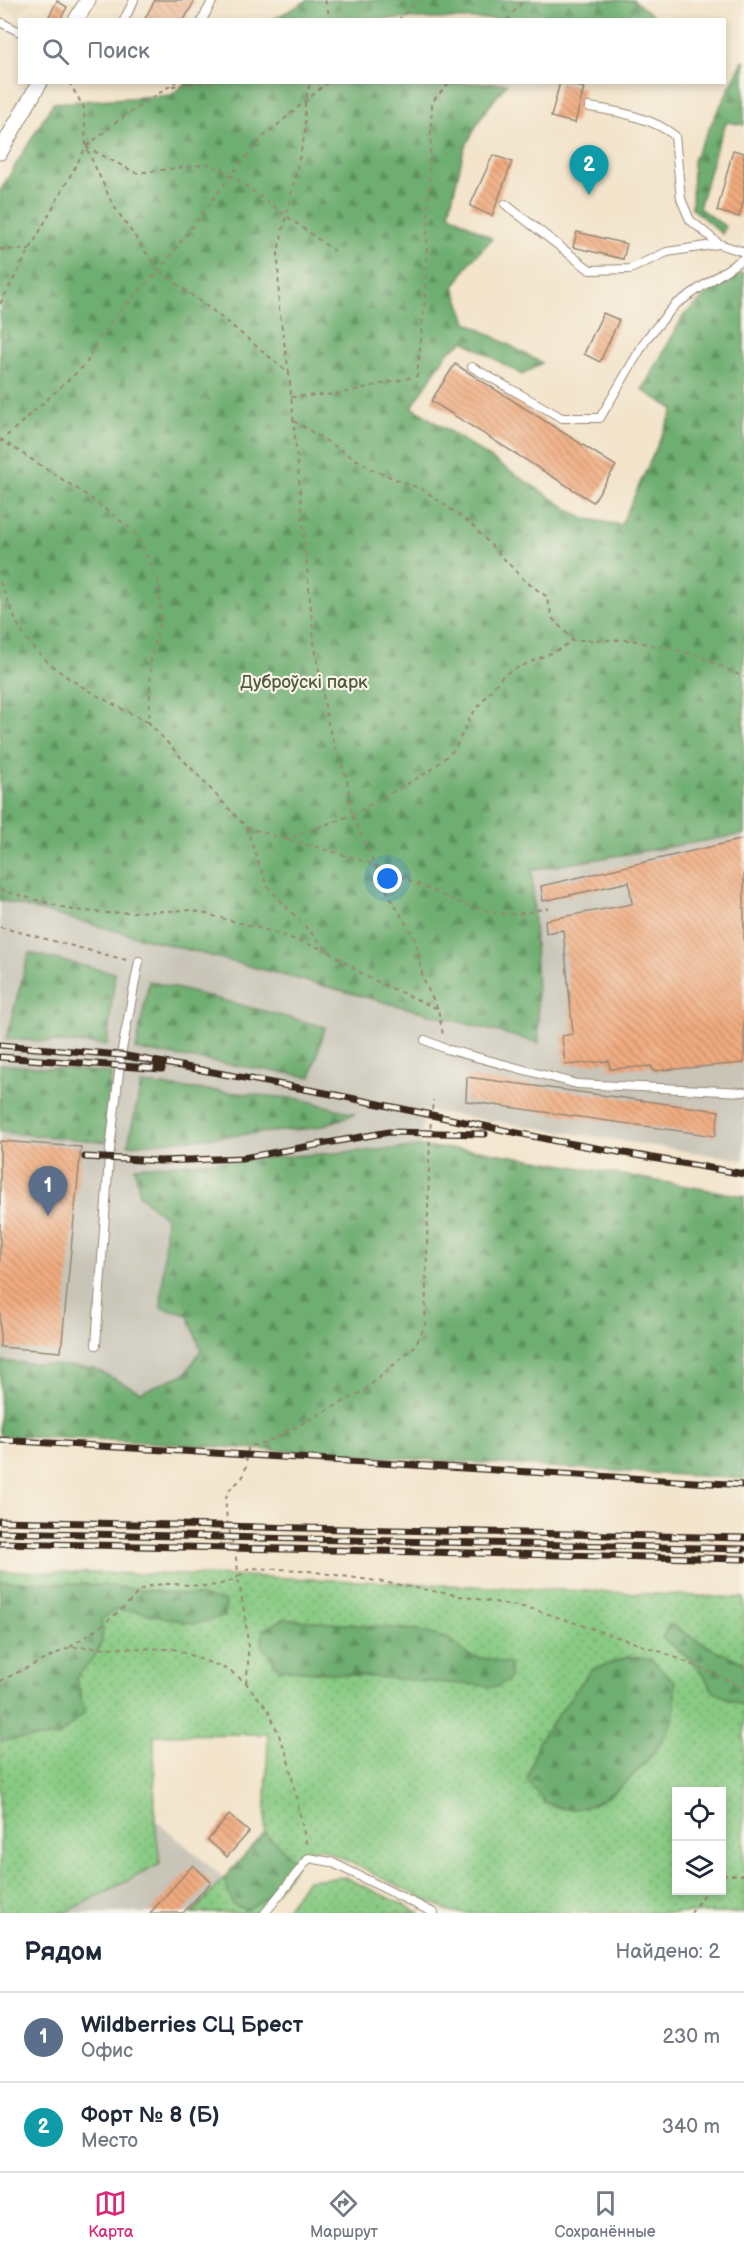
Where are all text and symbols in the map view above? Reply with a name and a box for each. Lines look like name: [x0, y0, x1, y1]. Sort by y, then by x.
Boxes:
search box: [18, 18, 726, 84]
icon: search: [39, 35, 72, 68]
text: Поиск: [87, 38, 150, 65]
pin: 2: [570, 146, 608, 195]
park label: Дуброўскі парк: [240, 672, 368, 693]
your location: [373, 864, 402, 893]
pin: 1: [28, 1166, 68, 1216]
map controls: [672, 1787, 726, 1895]
button: locate: [672, 1787, 726, 1841]
button: layers: [672, 1841, 726, 1895]
text: Рядом: [24, 1937, 102, 1968]
text: Найдено: 2: [616, 1940, 720, 1964]
text: Wildberries СЦ Брест: [81, 2012, 303, 2039]
text: 1: [39, 2025, 48, 2049]
text: 230 m: [663, 2025, 720, 2049]
text: Офис: [81, 2039, 133, 2063]
text: Форт № 8 (Б): [81, 2102, 220, 2129]
text: 2: [38, 2115, 49, 2139]
text: 340 m: [662, 2115, 720, 2139]
text: Место: [81, 2129, 138, 2153]
tab: Карта: [88, 2187, 133, 2242]
tab: Маршрут: [310, 2187, 378, 2242]
tab: Сохранённые: [555, 2187, 656, 2242]

